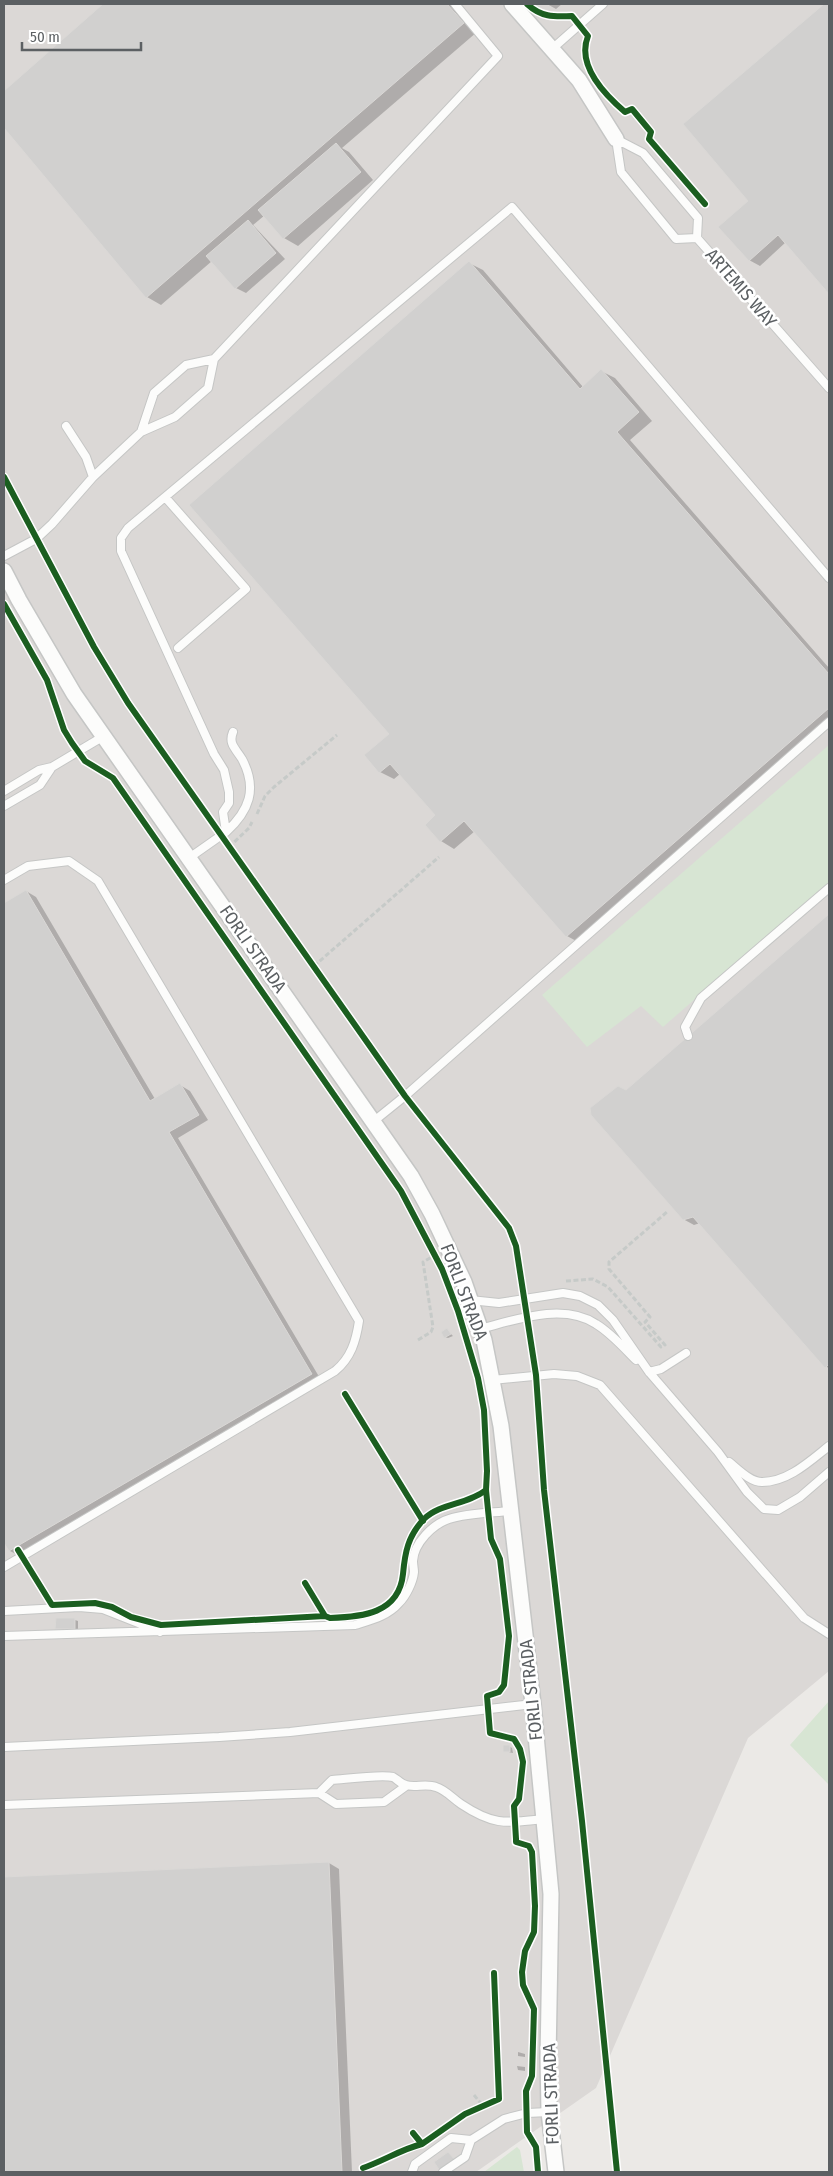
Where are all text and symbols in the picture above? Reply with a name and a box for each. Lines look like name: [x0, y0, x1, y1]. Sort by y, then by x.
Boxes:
scale bar: [22, 20, 141, 52]
text: 50 m: [30, 28, 60, 46]
street label: ARTEMIS WAY: [701, 244, 781, 332]
street label: FORLI STRADA: [215, 901, 291, 997]
street label: FORLI STRADA: [436, 1241, 493, 1344]
street label: FORLI STRADA: [515, 1638, 547, 1742]
street label: FORLI STRADA: [538, 2042, 564, 2145]

